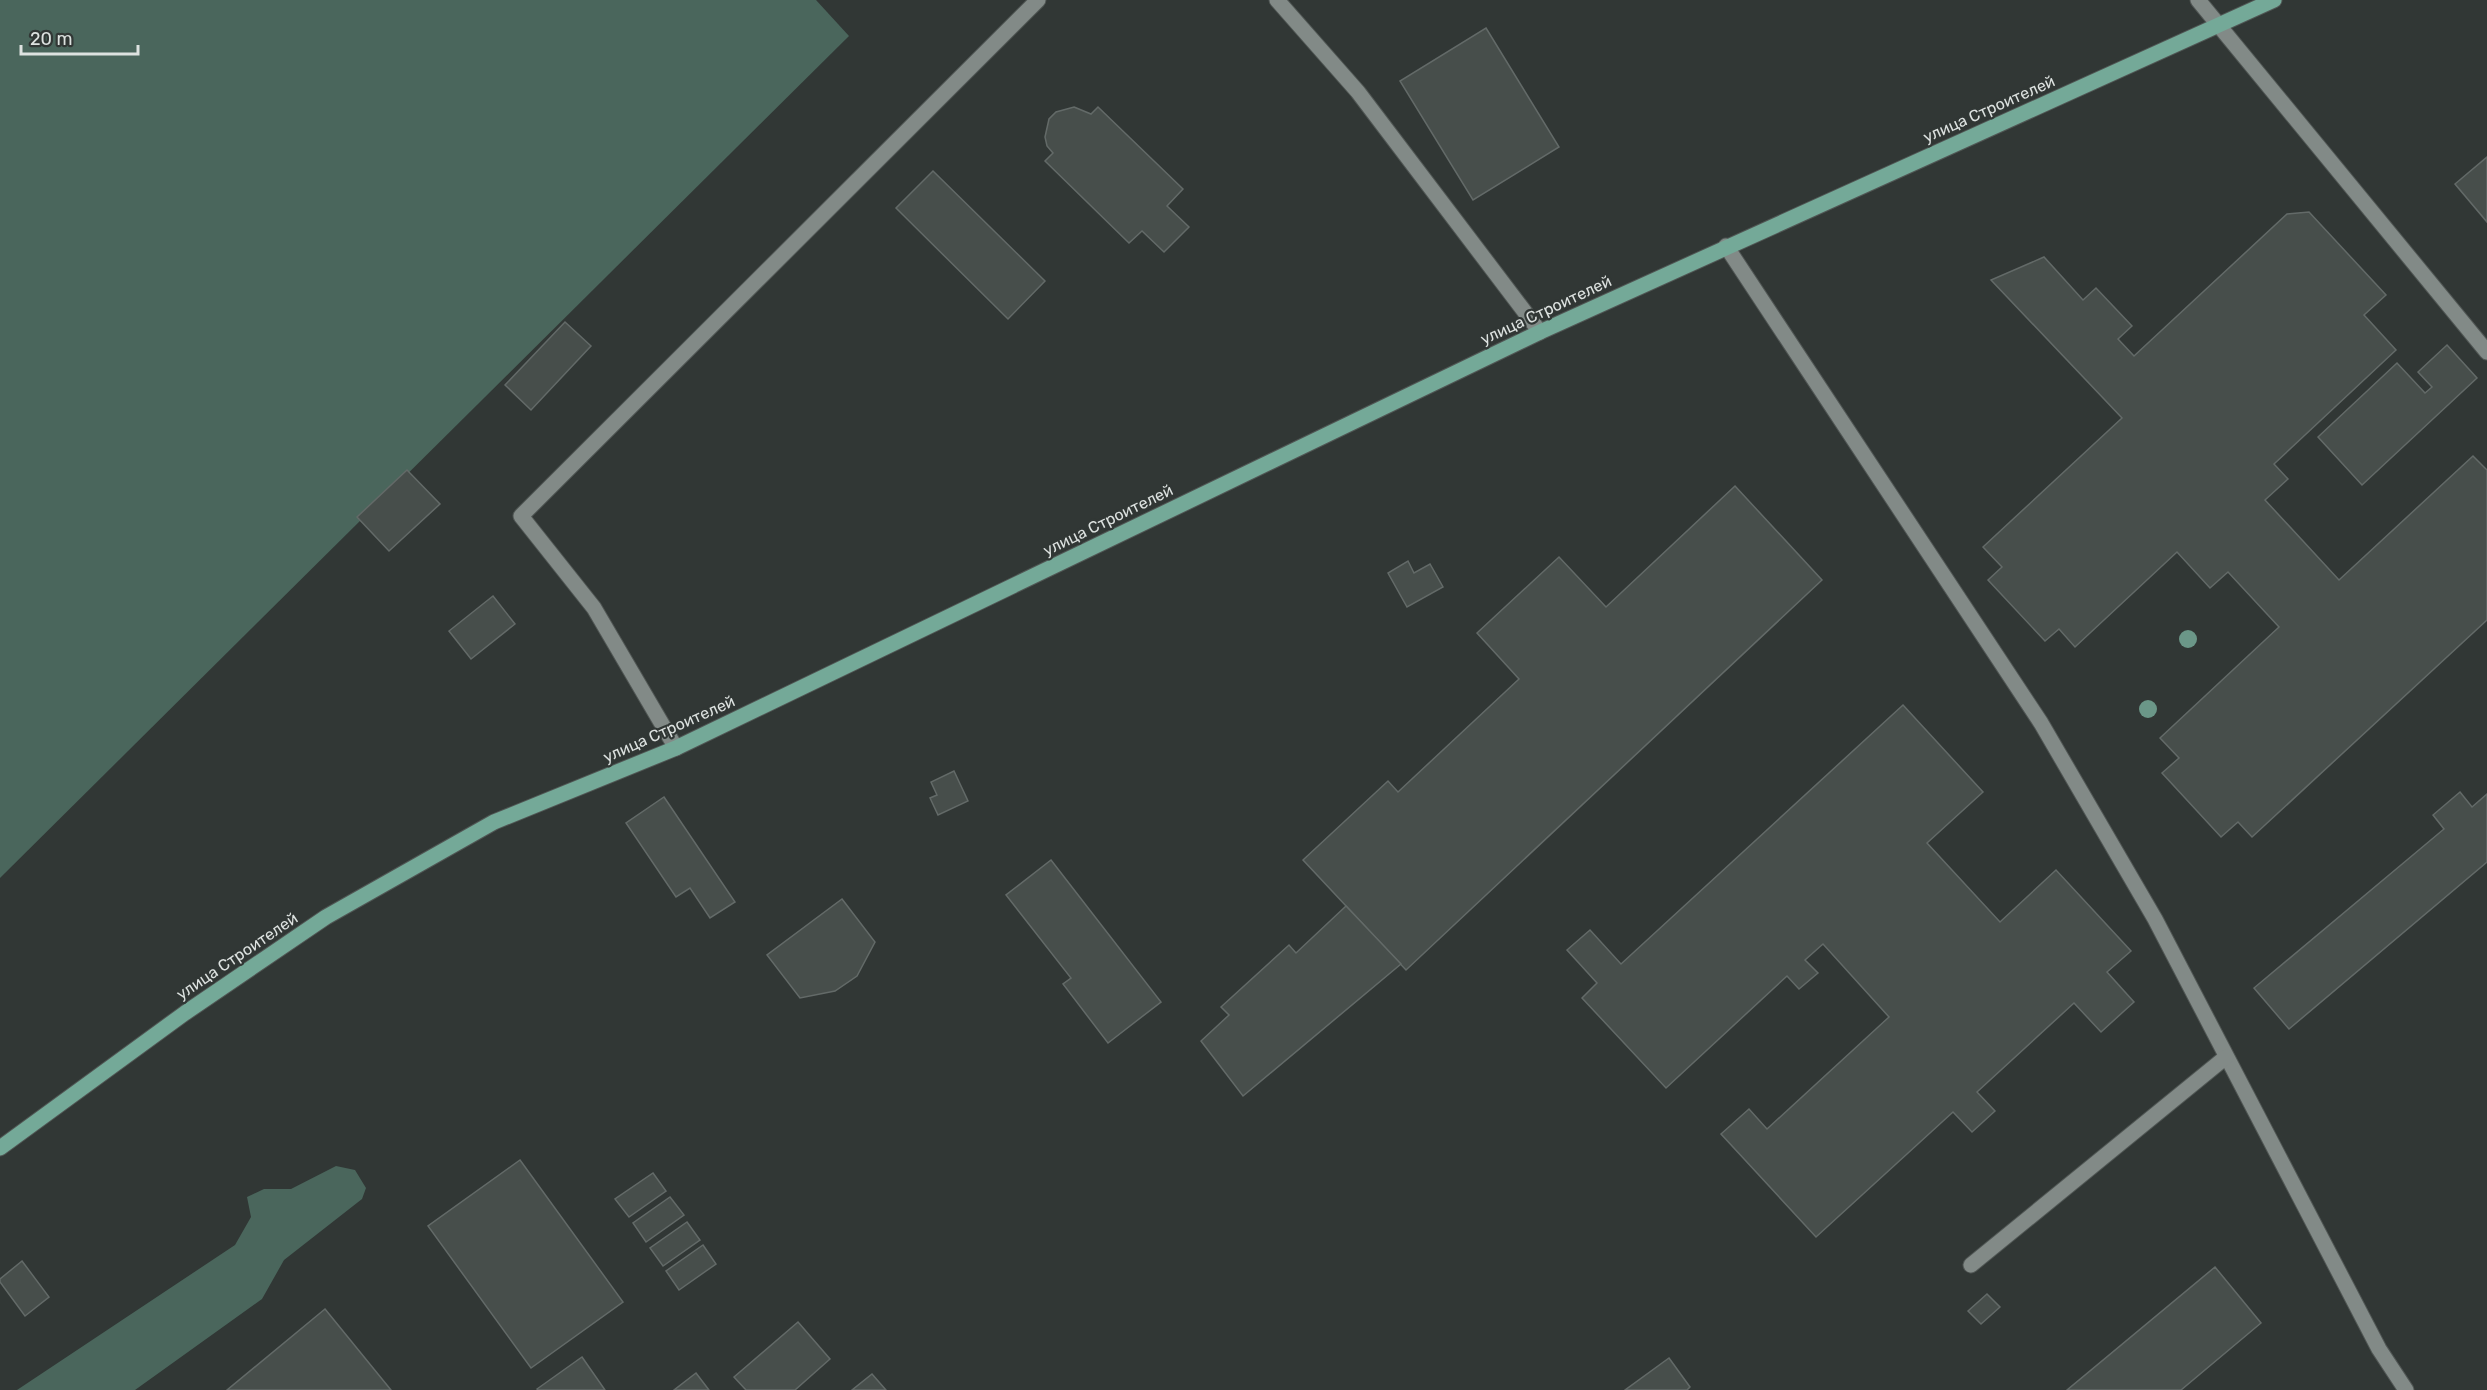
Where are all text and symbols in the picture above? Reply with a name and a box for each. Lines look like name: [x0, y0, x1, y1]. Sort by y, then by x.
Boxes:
scale bar: [21, 18, 138, 56]
text: 20 m: [30, 28, 72, 50]
street label: улица Строителей: [1920, 71, 2058, 147]
street label: улица Строителей: [1477, 271, 1615, 349]
street label: улица Строителей: [1040, 480, 1176, 560]
street label: улица Строителей: [600, 691, 738, 767]
street label: улица Строителей: [173, 908, 301, 1004]

